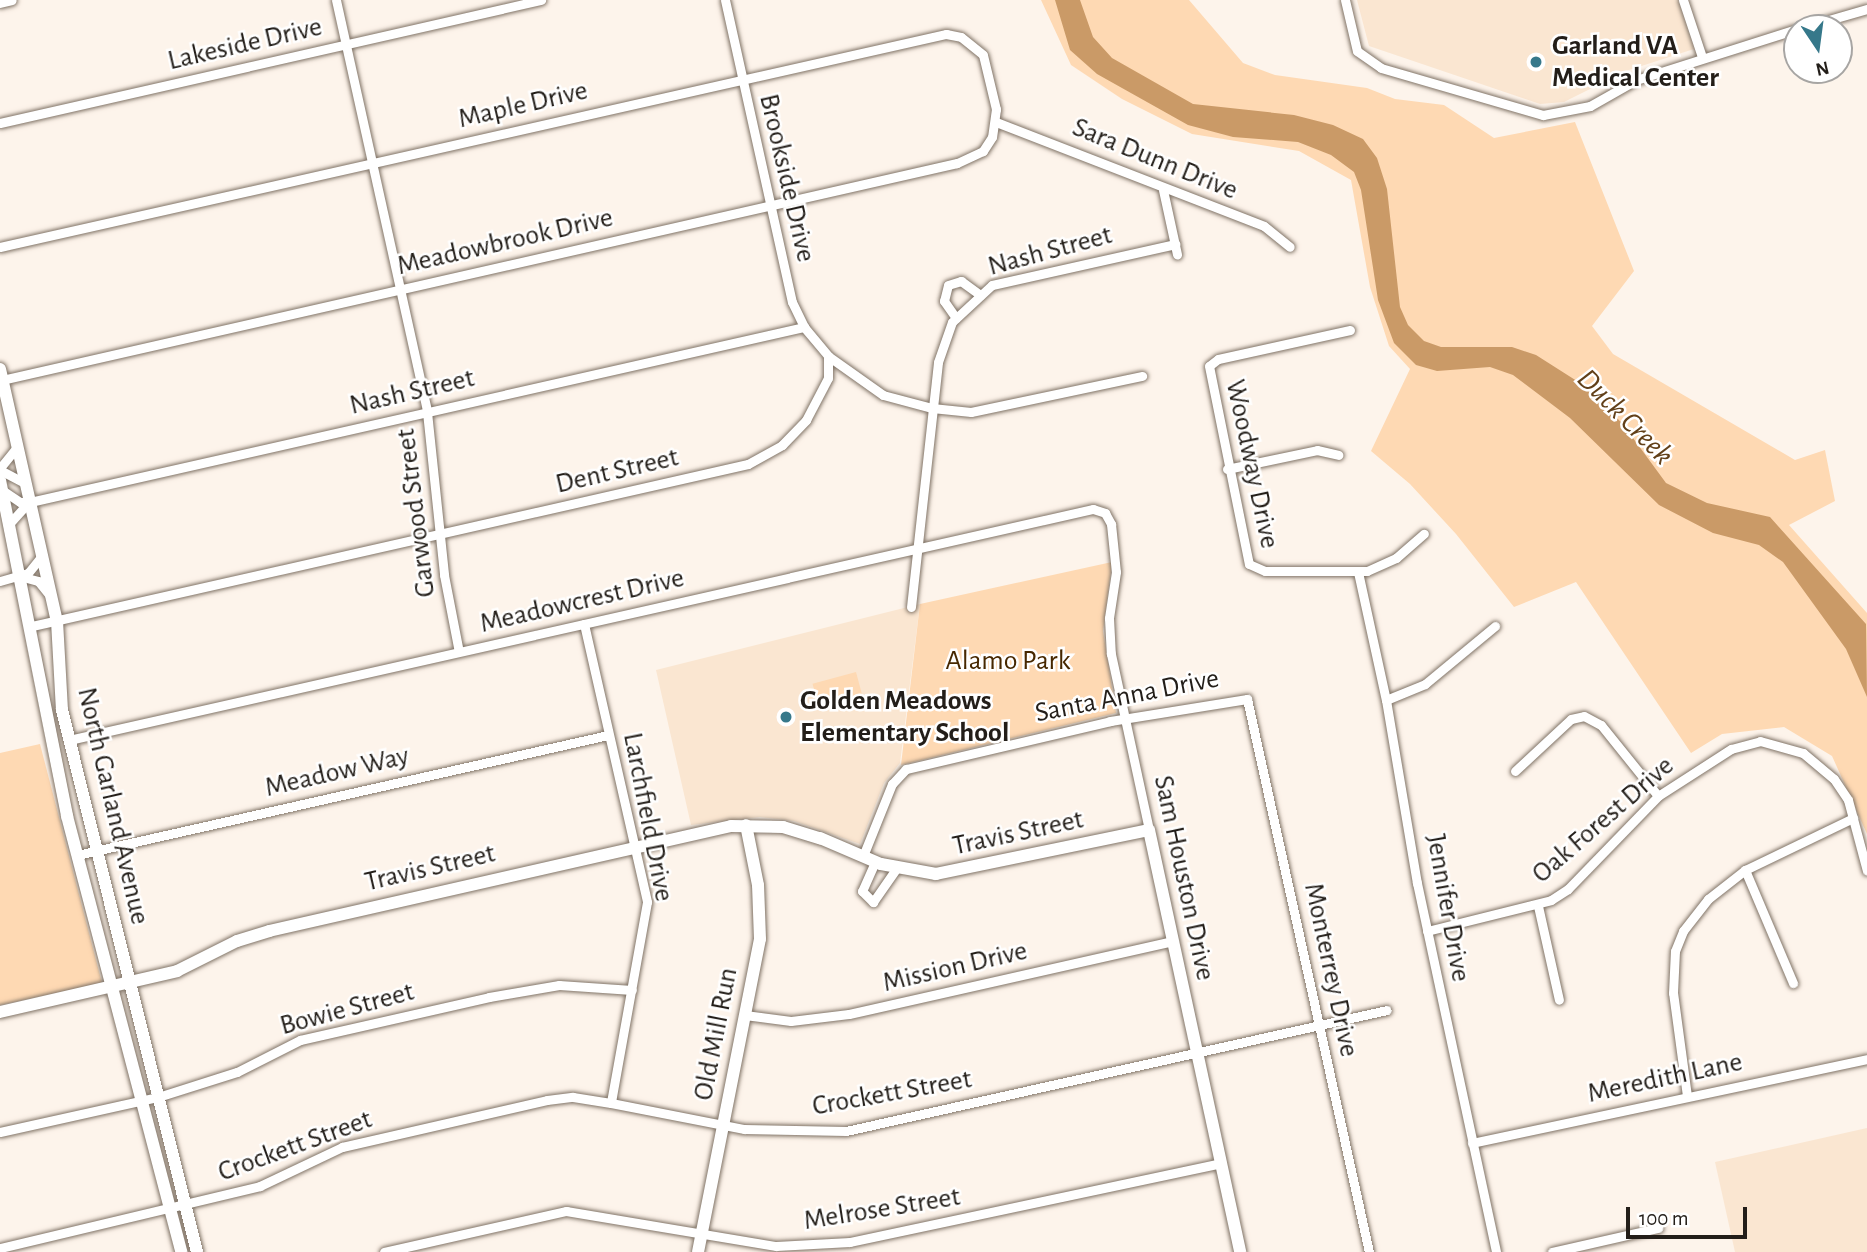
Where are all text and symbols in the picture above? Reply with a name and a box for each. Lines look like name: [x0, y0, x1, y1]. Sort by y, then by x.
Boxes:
street label: Lakeside Drive: [165, 10, 325, 78]
north arrow: [1783, 14, 1853, 84]
place label: Garland VA Medical Center: [1552, 29, 1719, 95]
marker: Garland VA Medical Center: [1526, 52, 1546, 72]
text: N: [1814, 57, 1831, 79]
street label: Maple Drive: [455, 74, 591, 136]
street label: Brookside Drive: [751, 91, 823, 265]
street label: Sara Dunn Drive: [1067, 111, 1243, 207]
street label: Meadowbrook Drive: [394, 201, 616, 283]
street label: Nash Street: [984, 218, 1116, 284]
street label: Nash Street: [346, 361, 478, 423]
water label: Duck Creek: [1569, 361, 1681, 473]
street label: Woodway Drive: [1218, 377, 1286, 551]
street label: Garwood Street: [389, 427, 443, 599]
street label: Dent Street: [552, 441, 682, 501]
street label: Meadowcrest Drive: [477, 561, 687, 641]
park label: Alamo Park: [946, 644, 1070, 678]
street label: Santa Anna Drive: [1032, 662, 1222, 730]
street label: North Garland Avenue: [69, 684, 157, 928]
place label: Golden Meadows Elementary School: [800, 684, 1009, 750]
marker: Golden Meadows Elementary School: [778, 709, 794, 725]
street label: Larchfield Drive: [615, 730, 681, 904]
street label: Meadow Way: [262, 739, 412, 805]
street label: Oak Forest Drive: [1525, 749, 1681, 891]
street label: Sam Houston Drive: [1146, 772, 1222, 984]
street label: Travis Street: [950, 803, 1086, 863]
street label: Jennifer Drive: [1419, 832, 1477, 984]
street label: Travis Street: [362, 837, 498, 899]
street label: Monterrey Drive: [1296, 880, 1366, 1060]
street label: Mission Drive: [880, 934, 1030, 1000]
street label: Old Mill Run: [687, 965, 745, 1103]
street label: Bowie Street: [276, 975, 418, 1043]
street label: Meredith Lane: [1585, 1045, 1745, 1111]
street label: Crockett Street: [810, 1062, 974, 1124]
street label: Crockett Street: [214, 1103, 376, 1189]
street label: Melrose Street: [801, 1180, 963, 1238]
scale bar: [1629, 1192, 1750, 1236]
text: 100 m: [1639, 1208, 1689, 1229]

